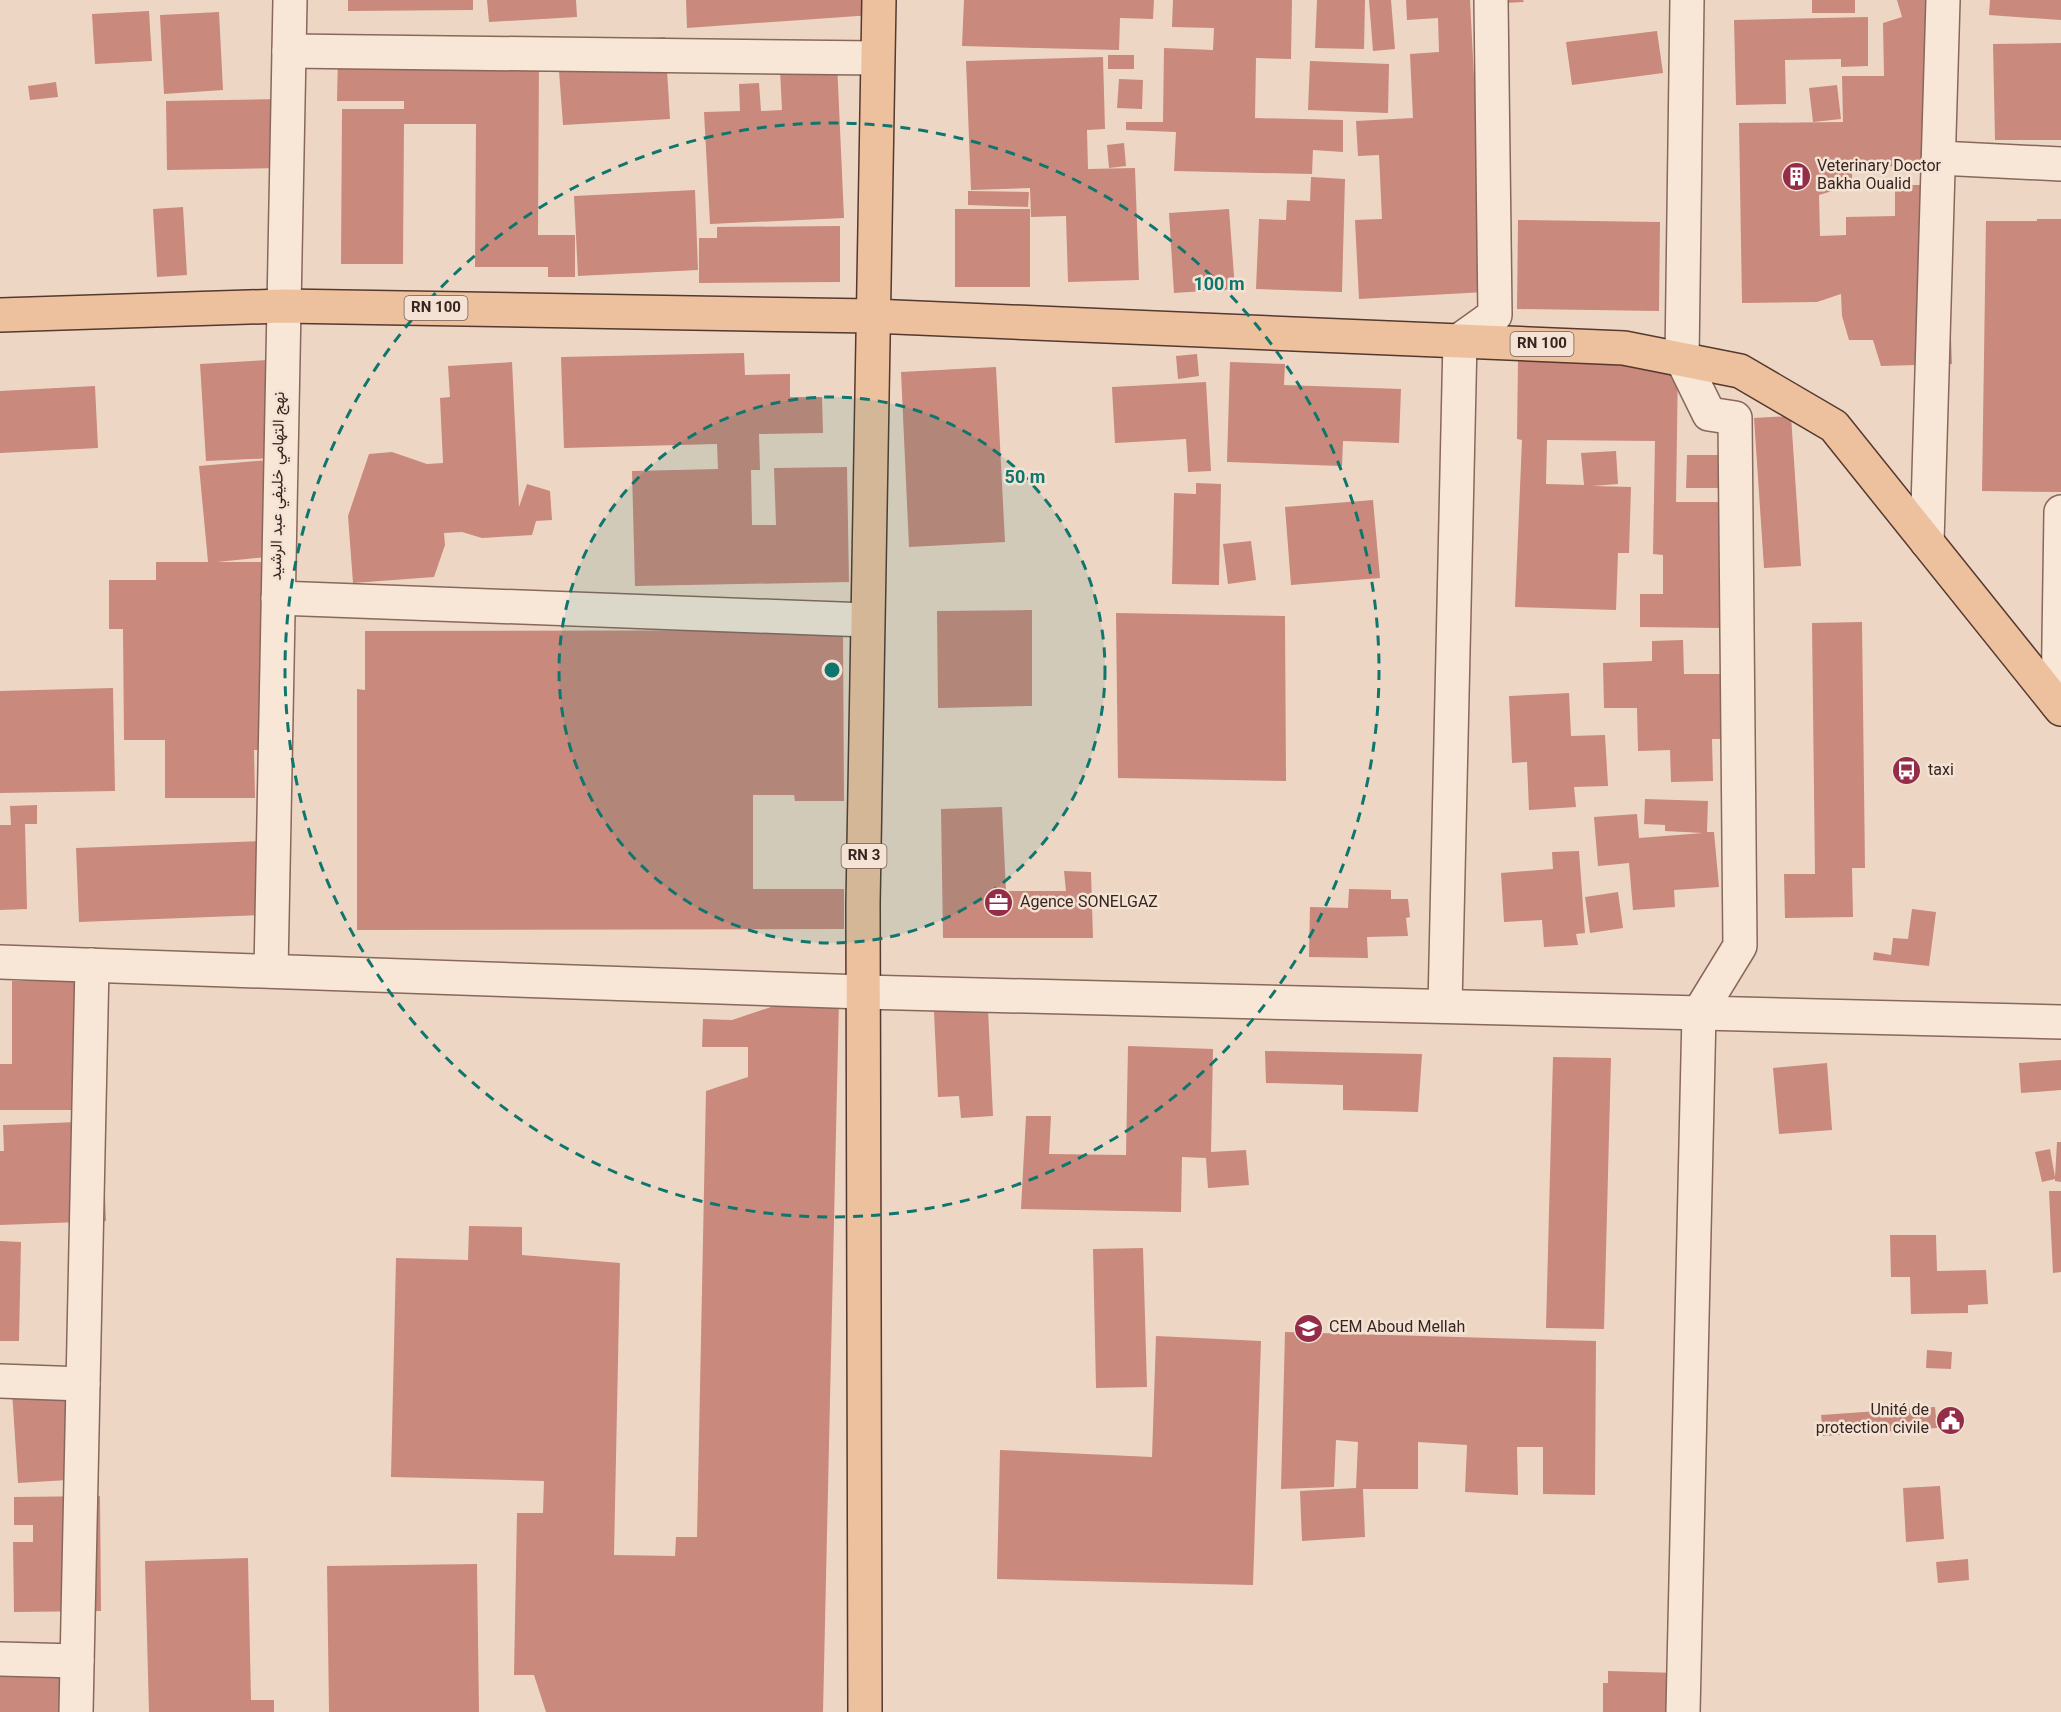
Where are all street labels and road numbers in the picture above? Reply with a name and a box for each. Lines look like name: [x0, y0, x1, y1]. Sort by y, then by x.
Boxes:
road number: RN 100: [404, 296, 468, 320]
road number: RN 100: [1510, 332, 1574, 356]
street label: نهج التهامي خليفي عبد الرشيد: [265, 391, 293, 581]
road number: RN 3: [842, 844, 886, 868]

